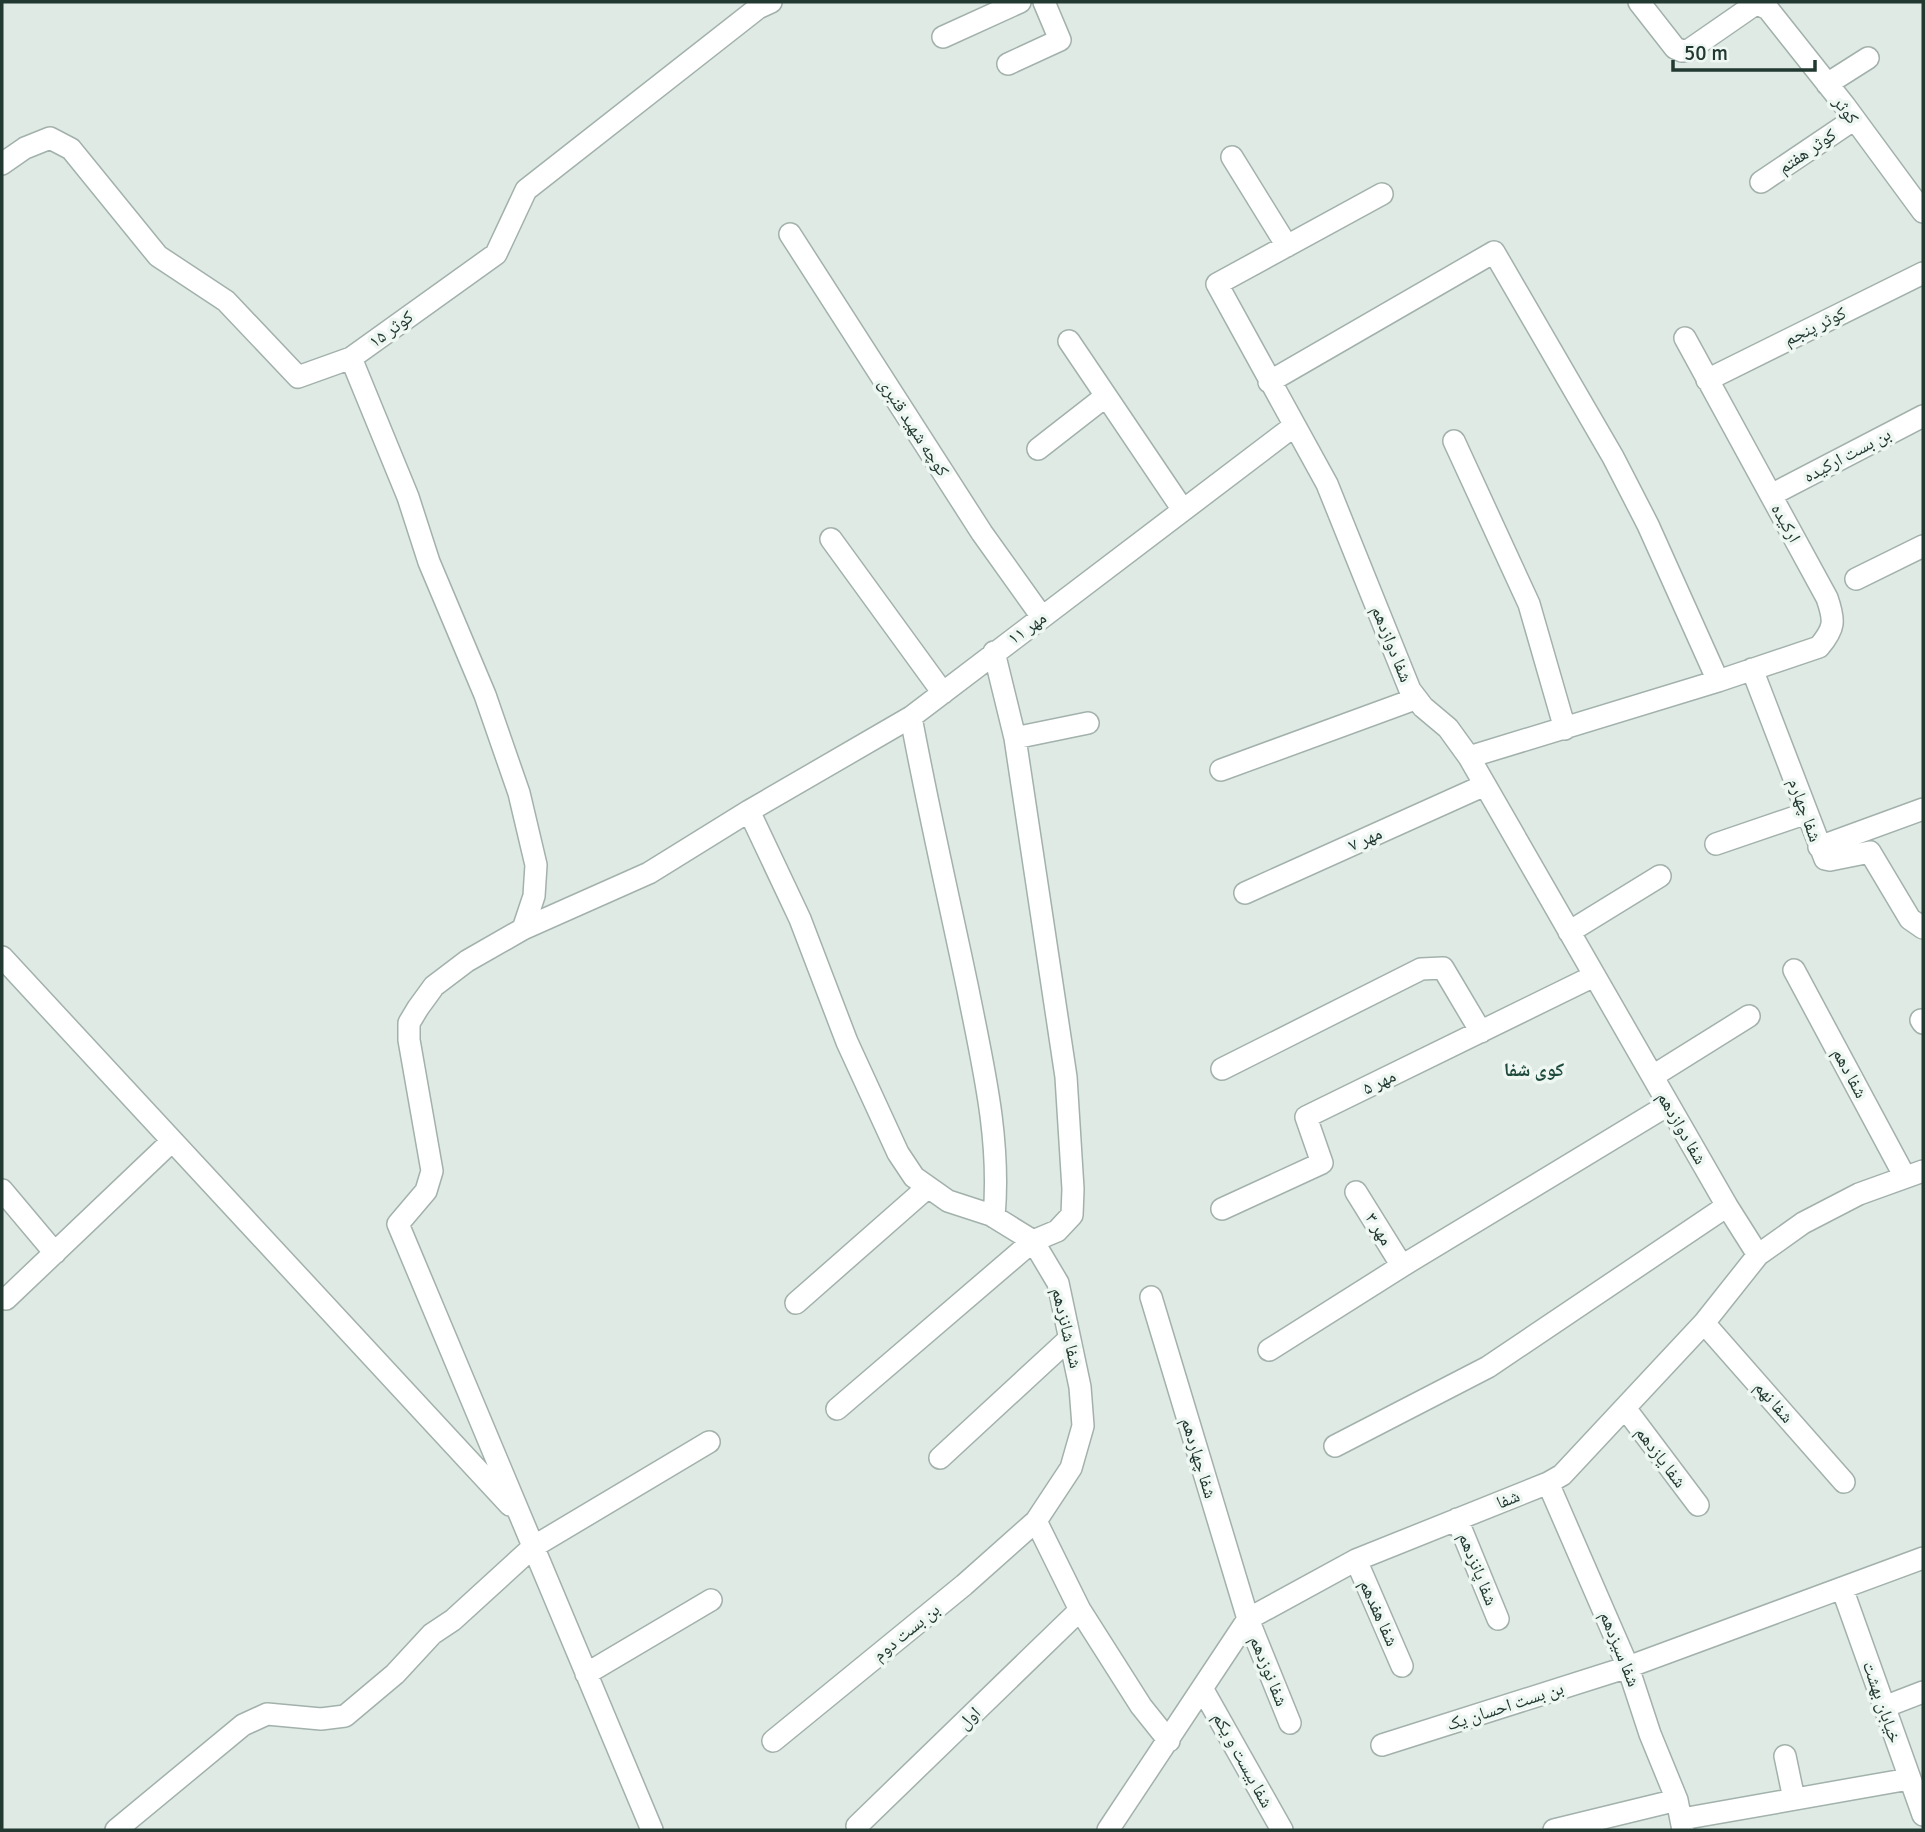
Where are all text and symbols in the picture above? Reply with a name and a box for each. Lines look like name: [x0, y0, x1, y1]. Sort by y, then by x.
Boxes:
scale bar: [1673, 28, 1815, 72]
text: 50 m: [1684, 40, 1728, 66]
street label: کوثر: [1828, 91, 1864, 129]
street label: کوثر هفتم: [1774, 123, 1841, 179]
street label: کوثر پنجم: [1780, 301, 1850, 351]
street label: کوثر ۱۵: [365, 305, 418, 352]
street label: کوچه شهید قنبری: [874, 373, 954, 481]
street label: بن بست ارکیده: [1799, 423, 1895, 487]
street label: ارکیده: [1766, 500, 1806, 546]
street label: شفا دوازدهم: [1366, 603, 1417, 686]
street label: مهر ۱۱: [1003, 607, 1051, 649]
street label: شفا چهارم: [1782, 775, 1827, 845]
street label: مهر ۷: [1345, 822, 1385, 856]
street label: شفا دهم: [1827, 1044, 1872, 1102]
district label: کوی شفا: [1504, 1058, 1565, 1082]
street label: مهر ۵: [1359, 1065, 1399, 1099]
street label: شفا دوازدهم: [1651, 1088, 1712, 1169]
street label: مهر ۳: [1361, 1209, 1397, 1249]
street label: شفا شانزدهم: [1046, 1286, 1087, 1371]
street label: شفا نهم: [1749, 1376, 1798, 1428]
street label: شفا چهاردهم: [1175, 1415, 1222, 1501]
street label: شفا یازدهم: [1630, 1422, 1691, 1493]
street label: شفا: [1493, 1484, 1523, 1514]
street label: شفا پانزدهم: [1453, 1529, 1503, 1609]
street label: شفا هفدهم: [1354, 1576, 1403, 1650]
street label: بن بست دوم: [868, 1598, 945, 1666]
street label: شفا سیزدهم: [1594, 1608, 1645, 1690]
street label: شفا نوزدهم: [1244, 1633, 1293, 1710]
street label: خیابان بهشت: [1858, 1658, 1906, 1746]
street label: بن بست احسان یک: [1444, 1677, 1566, 1735]
street label: اول: [953, 1702, 985, 1734]
street label: شفا بیست و یکم: [1207, 1708, 1278, 1812]

